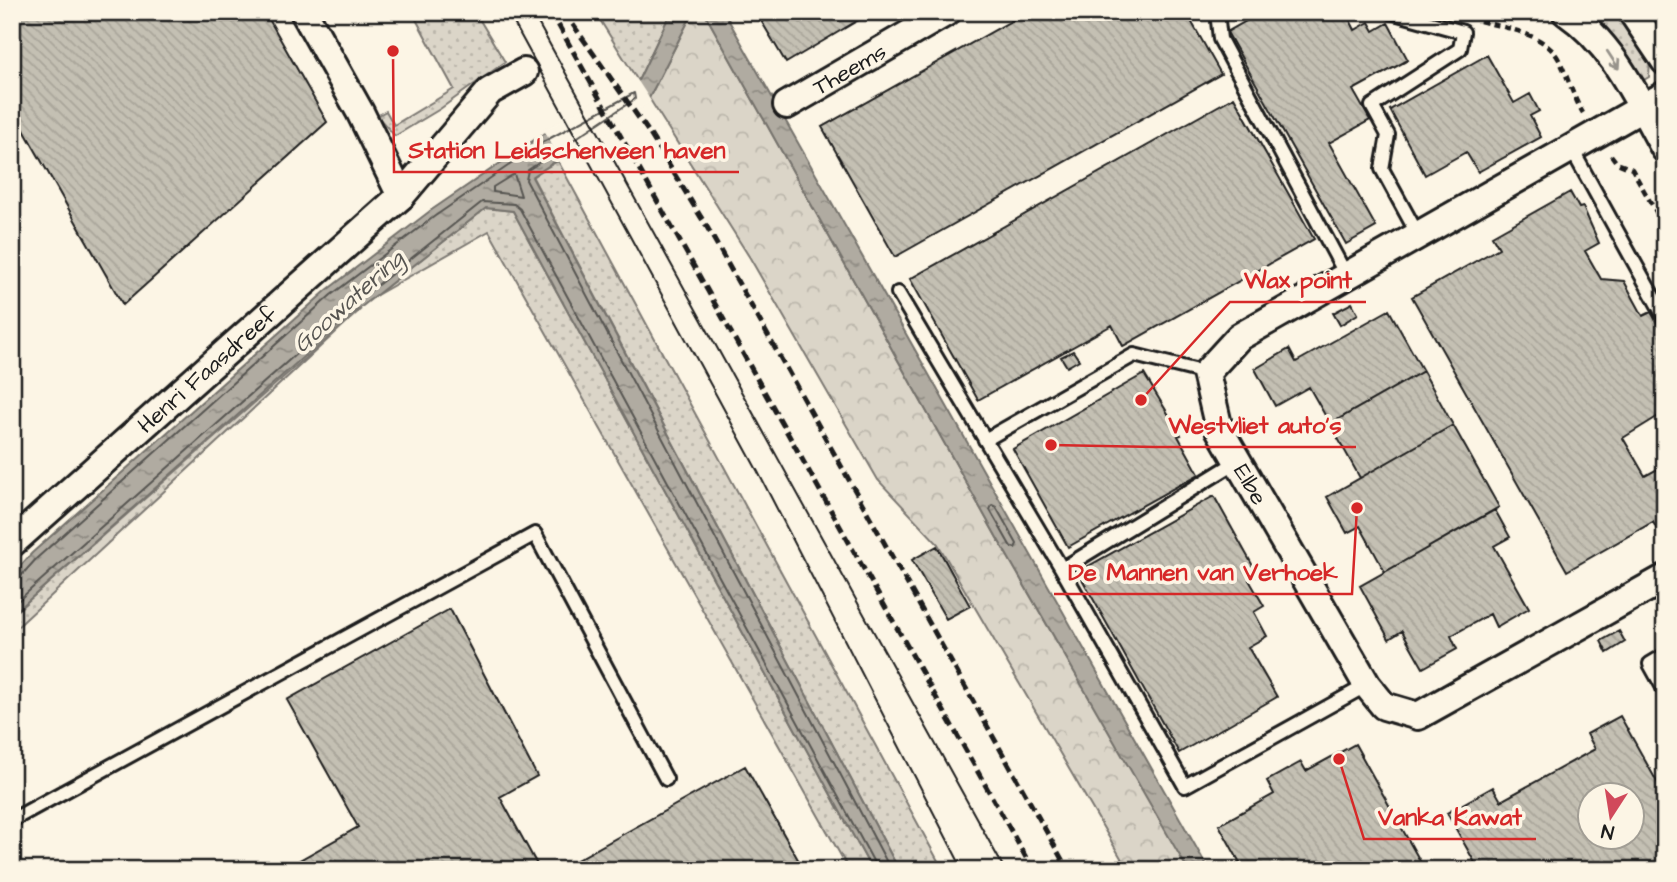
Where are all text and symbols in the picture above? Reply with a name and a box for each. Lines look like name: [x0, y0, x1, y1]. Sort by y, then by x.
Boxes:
street label: Theems: [807, 36, 892, 104]
one-way arrow: [1606, 50, 1621, 69]
callout: Station Leidschenveen haven: [394, 127, 739, 172]
text: Station Leidschenveen haven: [408, 134, 725, 168]
water label: Goowatering: [286, 241, 414, 362]
callout: Wax point: [1230, 257, 1366, 302]
text: Wax point: [1243, 264, 1352, 298]
street label: Henri Faasdreef: [131, 299, 284, 441]
callout: Westvliet auto's: [1155, 402, 1356, 447]
text: Westvliet auto's: [1168, 409, 1342, 443]
street label: Elbe: [1226, 458, 1275, 511]
callout: De Mannen van Verhoek: [1054, 549, 1352, 594]
text: De Mannen van Verhoek: [1068, 556, 1338, 590]
north arrow: [1576, 780, 1646, 850]
callout: Vanka Kawat: [1364, 794, 1536, 839]
text: Vanka Kawat: [1377, 801, 1522, 835]
text: N: [1599, 817, 1616, 846]

